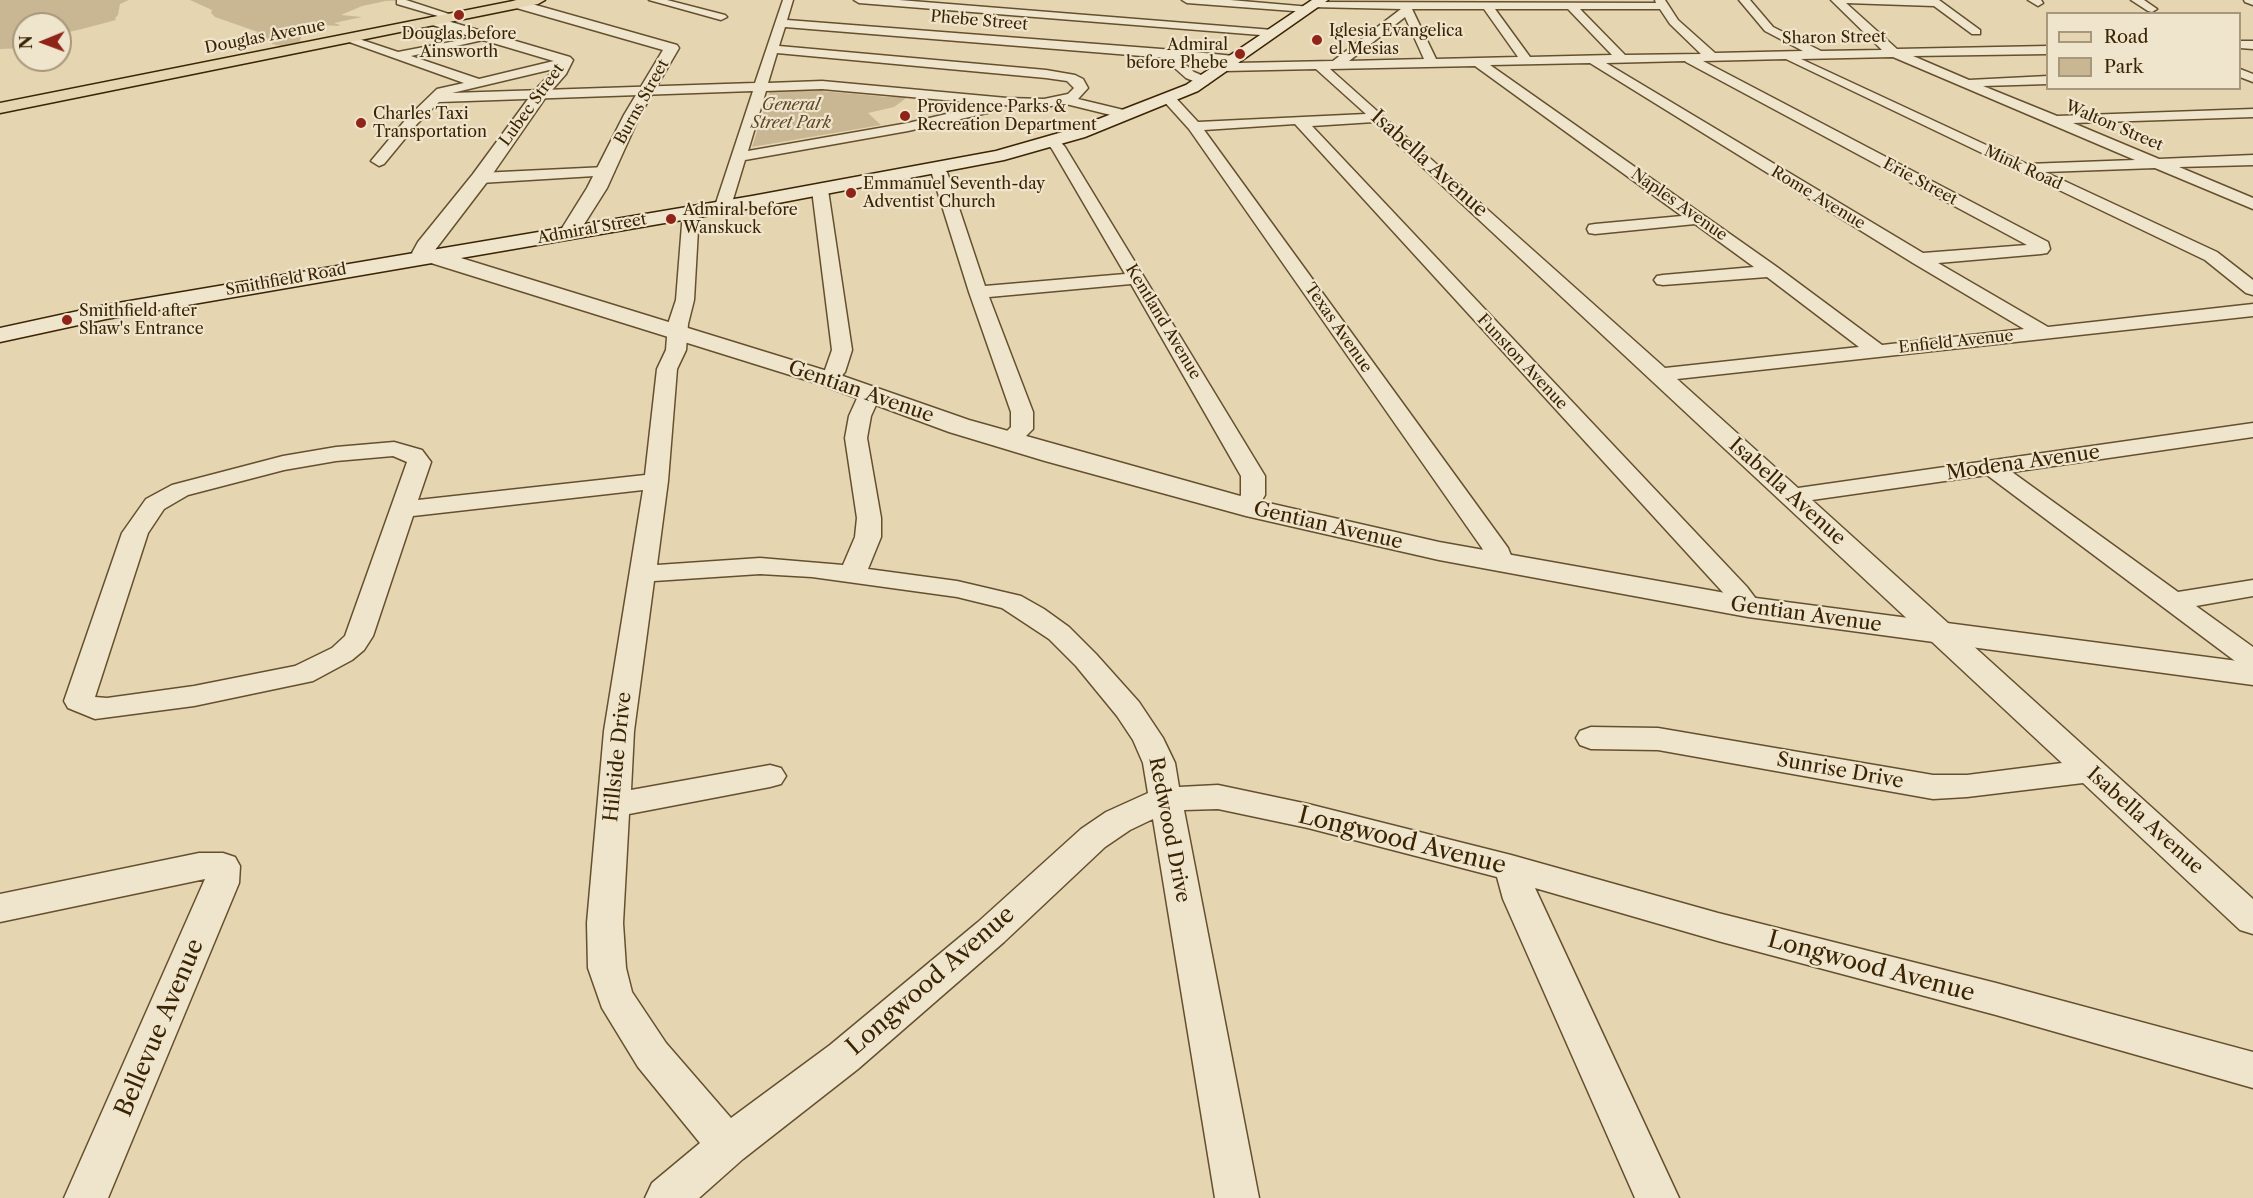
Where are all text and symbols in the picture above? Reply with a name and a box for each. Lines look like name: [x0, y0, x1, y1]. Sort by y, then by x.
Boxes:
street label: Phebe Street: [929, 7, 1029, 35]
marker: Douglas before Ainsworth: [452, 8, 466, 22]
north arrow: [12, 12, 72, 72]
legend: [2046, 12, 2241, 90]
street label: Douglas Avenue: [203, 16, 327, 58]
place label: Iglesia Evangelica el Mesias: [1329, 21, 1463, 59]
place label: Douglas before Ainsworth: [402, 24, 516, 62]
text: Road: [2104, 26, 2149, 48]
street label: Sharon Street: [1782, 27, 1886, 49]
marker: Iglesia Evangelica el Mesias: [1310, 33, 1324, 47]
text: N: [16, 35, 36, 49]
place label: Admiral before Phebe: [1126, 35, 1228, 73]
marker: Admiral before Phebe: [1233, 47, 1247, 61]
street label: Burns Street: [611, 56, 673, 148]
text: Park: [2104, 56, 2143, 78]
street label: Lubec Street: [496, 60, 568, 150]
park label: General Street Park: [751, 95, 831, 133]
place label: Providence Parks & Recreation Department: [917, 97, 1097, 135]
street label: Walton Street: [2062, 97, 2166, 155]
place label: Charles Taxi Transportation: [373, 104, 487, 142]
street label: Isabella Avenue: [1366, 105, 1492, 223]
marker: Providence Parks & Recreation Department: [898, 109, 912, 123]
marker: Charles Taxi Transportation: [354, 116, 368, 130]
street label: Mink Road: [1981, 142, 2065, 194]
street label: Erie Street: [1880, 154, 1960, 210]
street label: Rome Avenue: [1767, 162, 1869, 234]
street label: Naples Avenue: [1627, 165, 1731, 245]
place label: Emmanuel Seventh-day Adventist Church: [863, 174, 1045, 212]
marker: Emmanuel Seventh-day Adventist Church: [844, 186, 858, 200]
place label: Admiral before Wanskuck: [683, 200, 798, 238]
street label: Admiral Street: [536, 210, 648, 248]
marker: Admiral before Wanskuck: [664, 212, 678, 226]
street label: Smithfield Road: [224, 260, 348, 300]
street label: Kentland Avenue: [1121, 261, 1205, 383]
street label: Texas Avenue: [1300, 280, 1376, 376]
place label: Smithfield after Shaw's Entrance: [79, 301, 204, 339]
street label: Funston Avenue: [1473, 310, 1571, 414]
marker: Smithfield after Shaw's Entrance: [60, 313, 74, 327]
street label: Enfield Avenue: [1897, 326, 2015, 358]
street label: Gentian Avenue: [785, 356, 937, 428]
street label: Isabella Avenue: [1724, 433, 1850, 551]
street label: Modena Avenue: [1945, 440, 2101, 486]
street label: Gentian Avenue: [1251, 497, 1405, 555]
street label: Gentian Avenue: [1729, 593, 1883, 637]
street label: Hillside Drive: [599, 691, 637, 823]
street label: Sunrise Drive: [1775, 748, 1905, 794]
street label: Redwood Drive: [1143, 755, 1195, 905]
street label: Isabella Avenue: [2082, 762, 2208, 880]
street label: Longwood Avenue: [1295, 801, 1509, 881]
street label: Longwood Avenue: [841, 900, 1021, 1062]
street label: Longwood Avenue: [1764, 926, 1978, 1008]
street label: Bellevue Avenue: [110, 935, 210, 1121]

